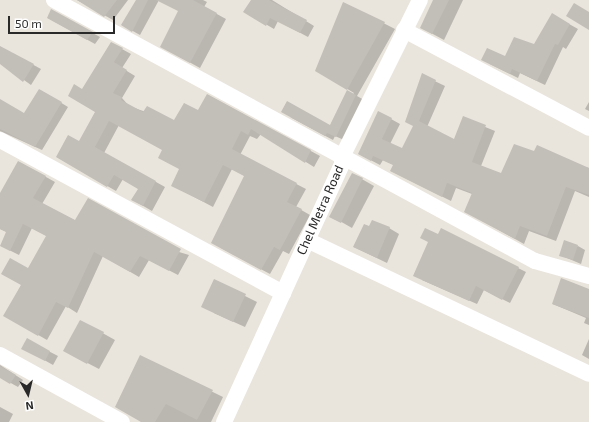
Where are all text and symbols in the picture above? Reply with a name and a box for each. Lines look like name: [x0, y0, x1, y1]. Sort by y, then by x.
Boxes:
scale bar: [10, 8, 117, 34]
text: 50 m: [15, 16, 42, 30]
street label: Chel Metra Road: [293, 162, 347, 258]
north arrow: [8, 374, 48, 414]
text: N: [25, 399, 35, 413]

